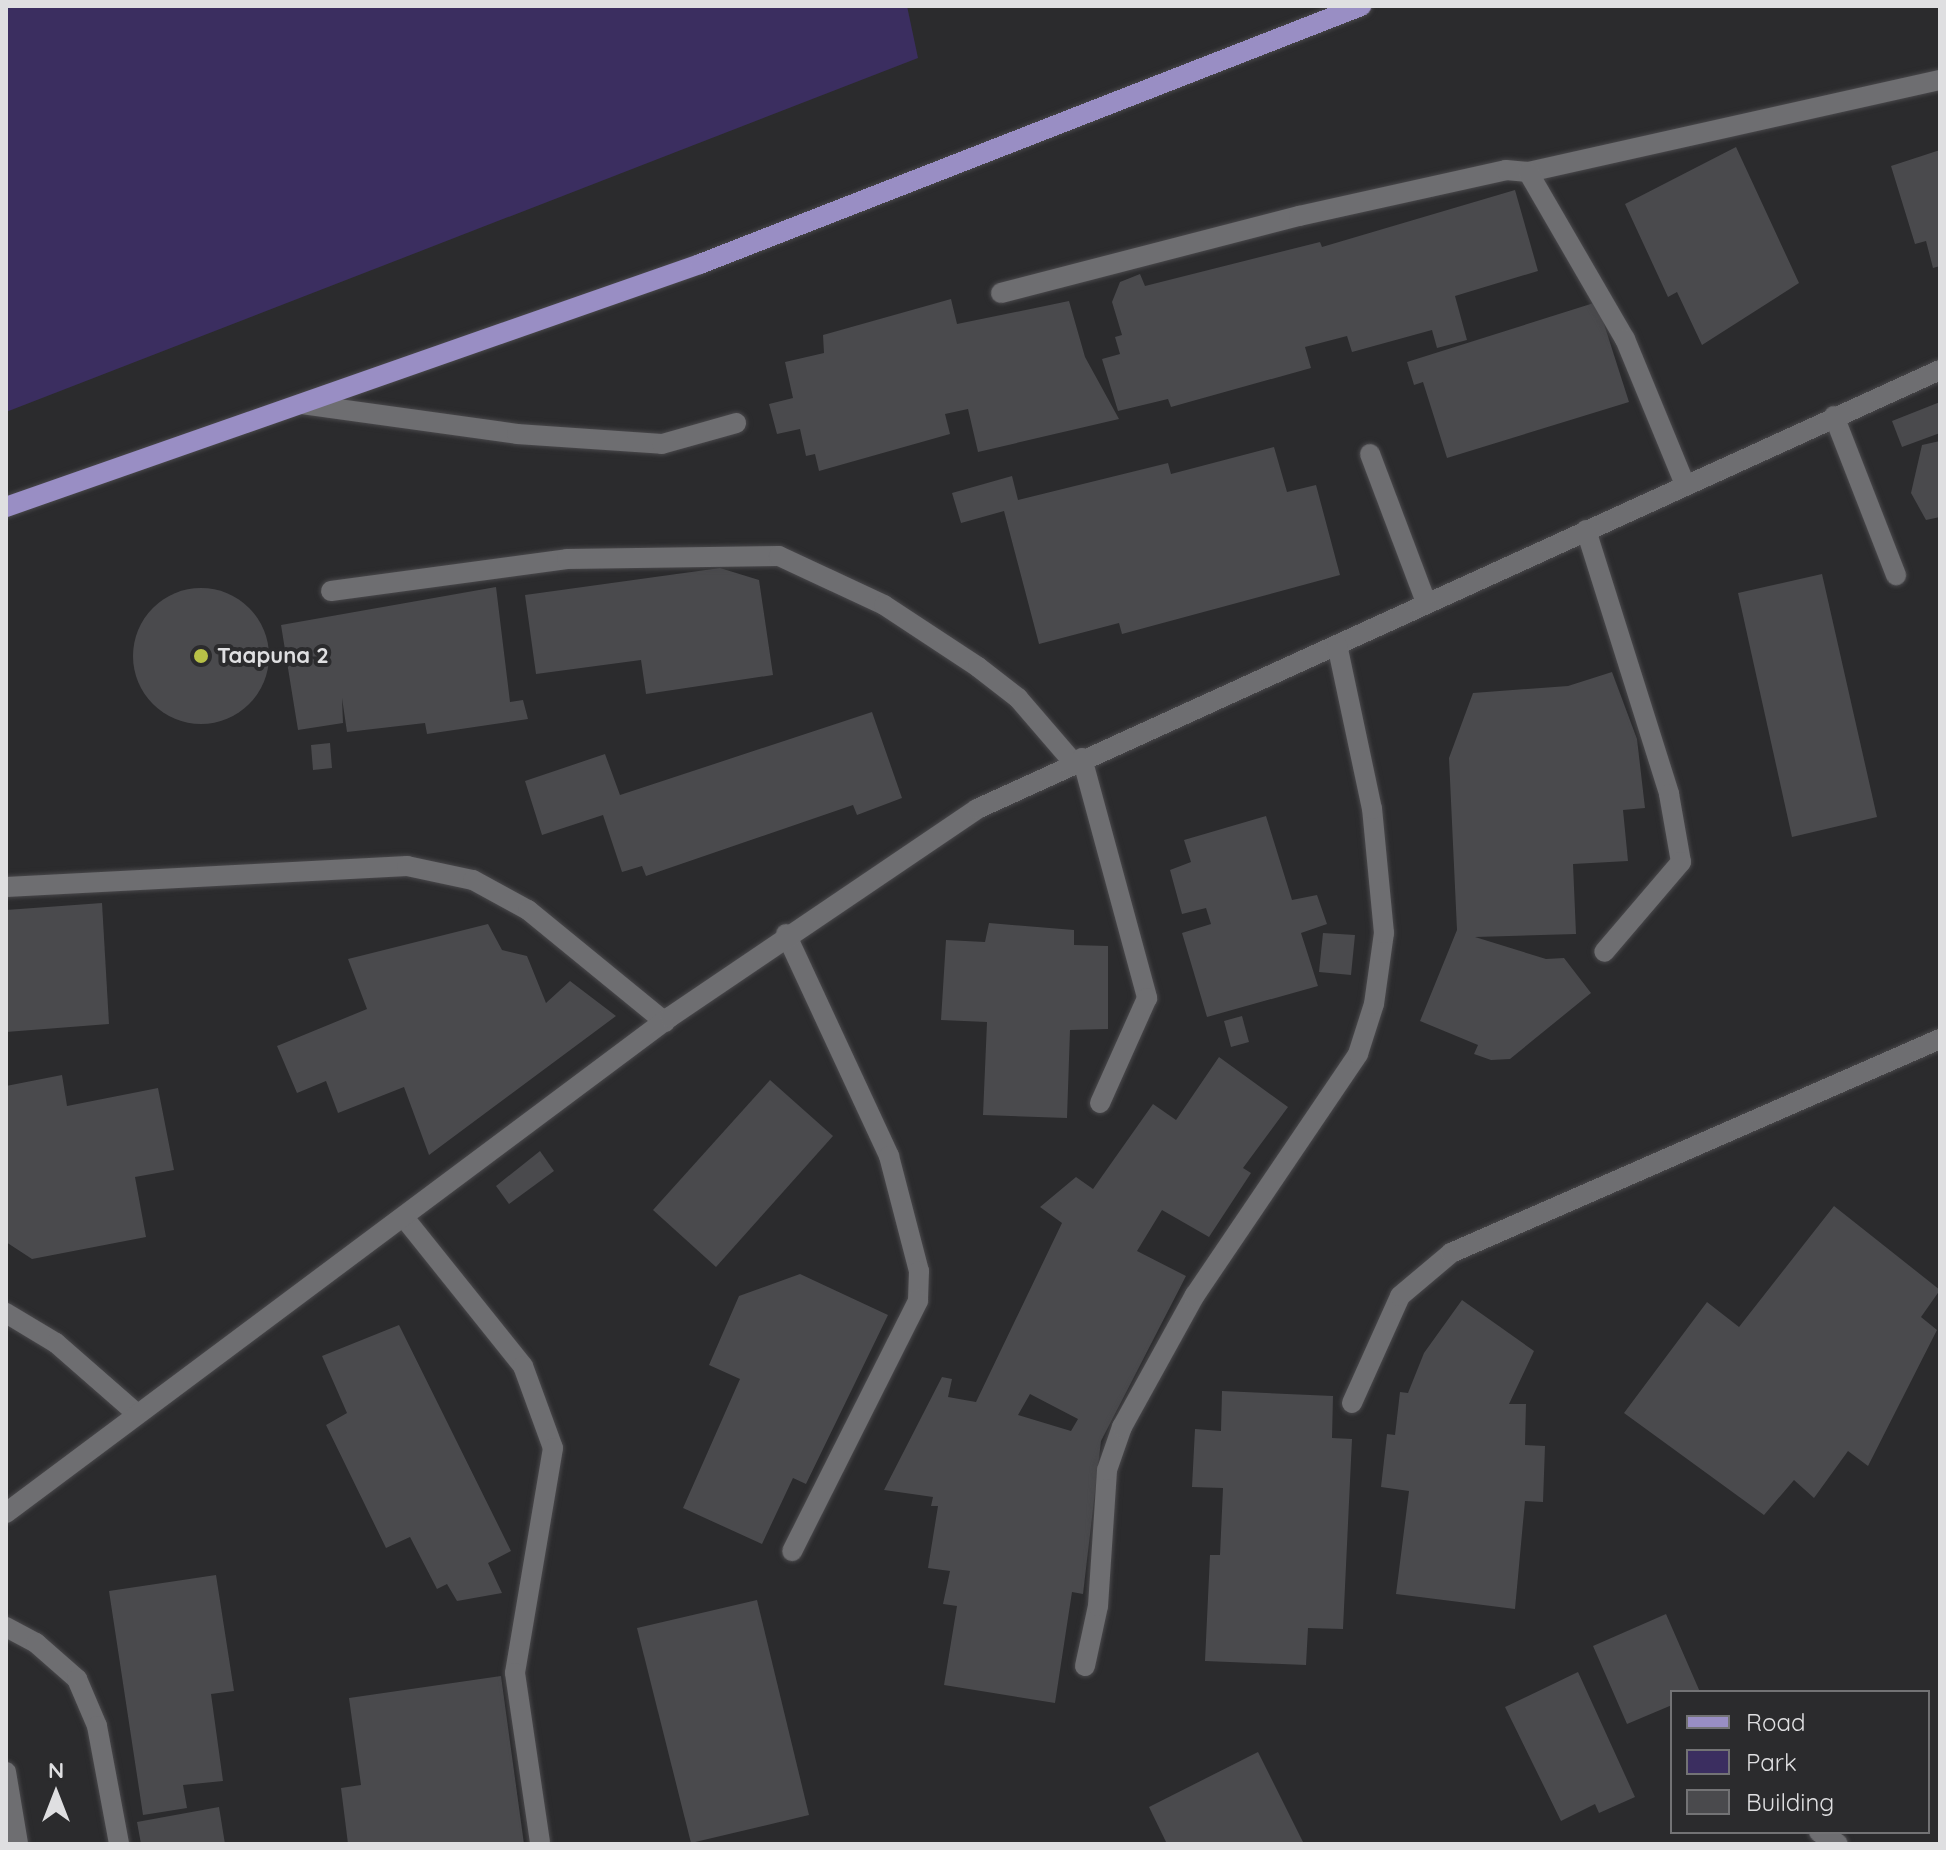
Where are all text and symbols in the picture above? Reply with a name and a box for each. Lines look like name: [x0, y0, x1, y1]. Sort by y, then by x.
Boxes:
place label: Taapuna 2: [217, 643, 329, 669]
marker: Taapuna 2: [192, 647, 210, 665]
legend: [1670, 1690, 1930, 1834]
text: Road: [1746, 1707, 1806, 1737]
text: Park: [1746, 1747, 1797, 1777]
north arrow: [16, 1754, 96, 1834]
text: N: [48, 1756, 64, 1784]
text: Building: [1746, 1787, 1834, 1817]

